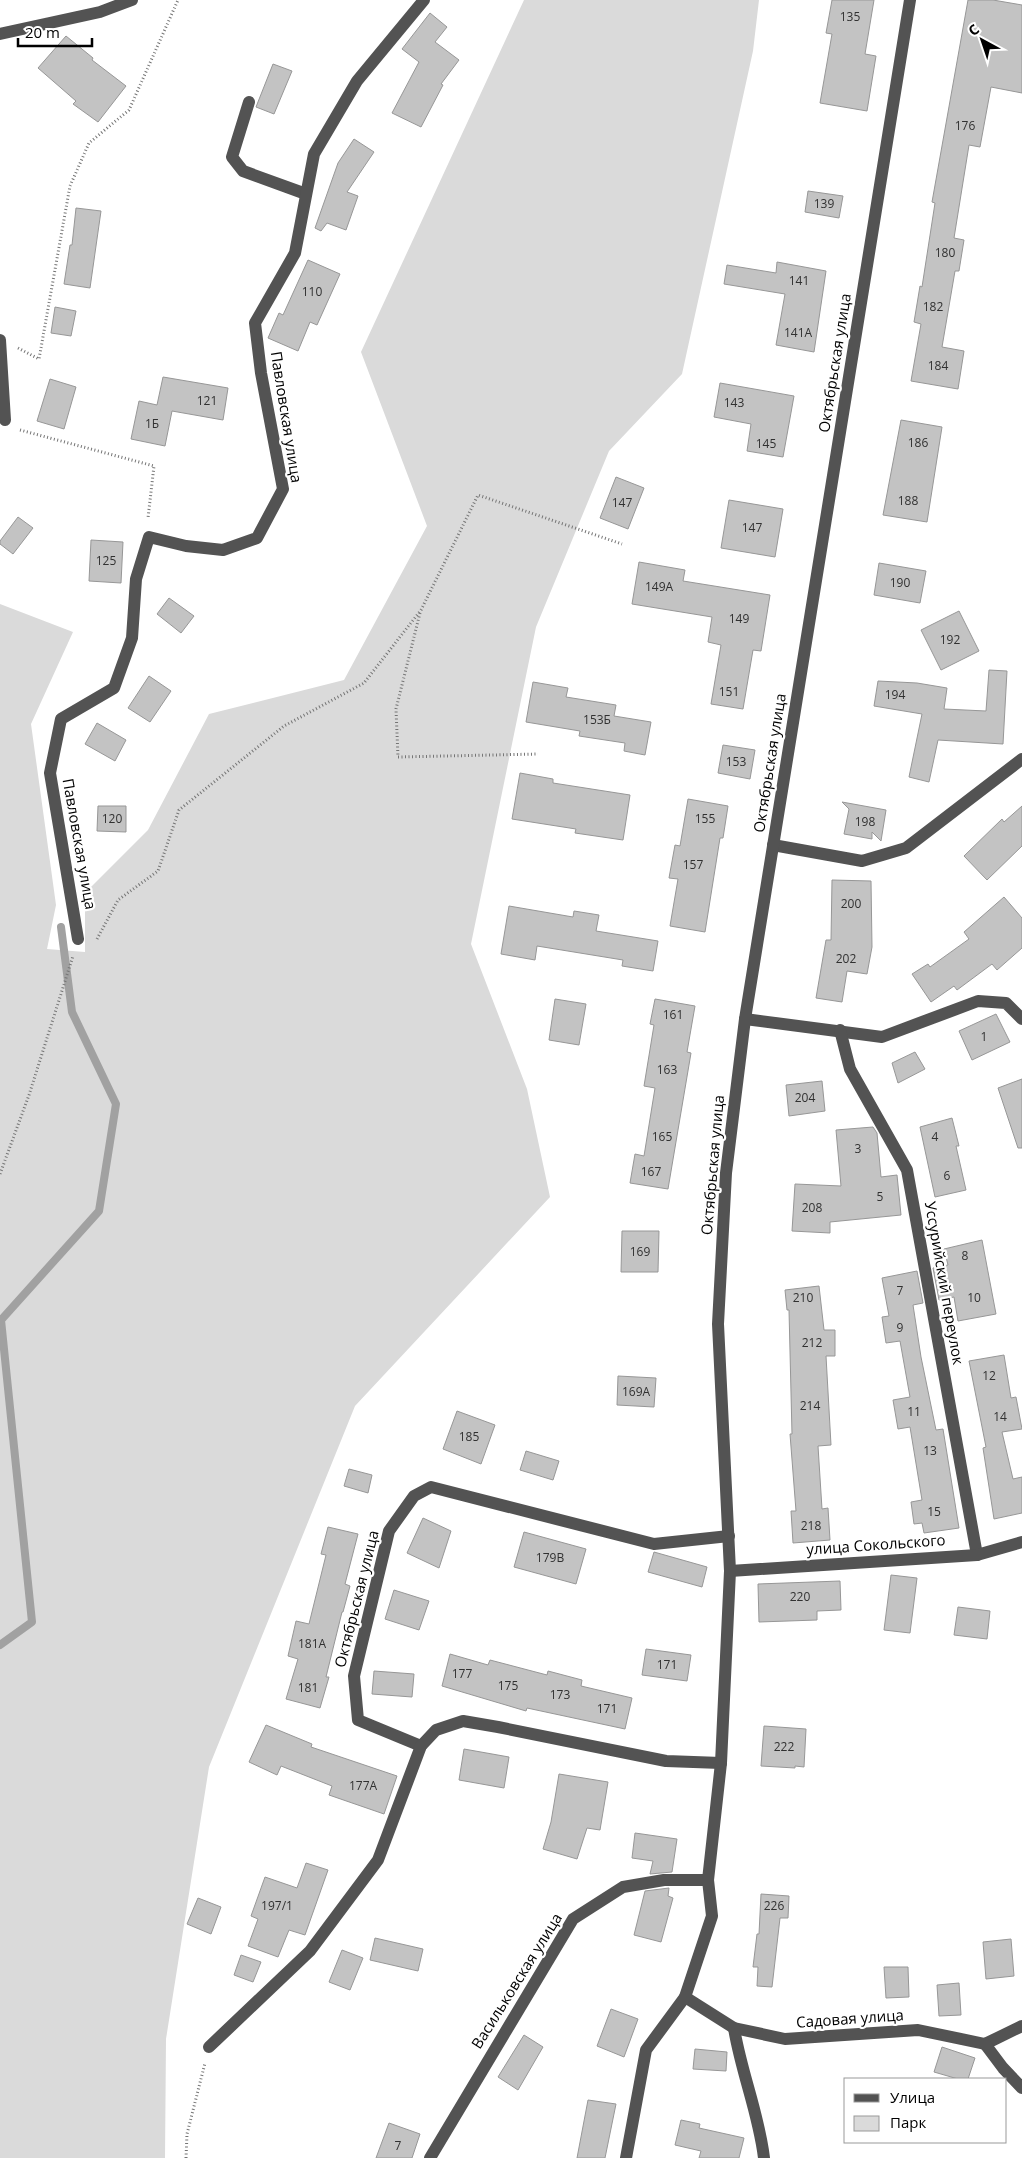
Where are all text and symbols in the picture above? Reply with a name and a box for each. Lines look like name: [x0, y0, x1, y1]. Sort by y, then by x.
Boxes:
house number: 135: [840, 8, 860, 25]
scale bar: [18, 15, 91, 47]
north arrow: [957, 15, 1007, 65]
text: С: [964, 19, 983, 40]
text: 20 m: [25, 22, 60, 42]
house number: 176: [955, 117, 975, 134]
house number: 139: [814, 195, 834, 212]
house number: 180: [935, 244, 955, 261]
house number: 141: [789, 272, 809, 289]
house number: 110: [302, 283, 322, 300]
street label: Октябрьская улица: [813, 292, 855, 434]
house number: 182: [923, 298, 943, 315]
house number: 141А: [784, 324, 812, 341]
street label: Павловская улица: [267, 350, 307, 484]
house number: 184: [928, 357, 948, 374]
house number: 121: [197, 392, 217, 409]
house number: 143: [724, 394, 744, 411]
house number: 1Б: [145, 415, 159, 432]
house number: 186: [908, 434, 928, 451]
house number: 145: [756, 435, 776, 452]
house number: 188: [898, 492, 918, 509]
house number: 147: [612, 494, 632, 511]
house number: 147: [742, 519, 762, 536]
house number: 125: [96, 552, 116, 569]
house number: 190: [890, 574, 910, 591]
house number: 149А: [645, 578, 673, 595]
house number: 149: [729, 610, 749, 627]
house number: 192: [940, 631, 960, 648]
house number: 151: [719, 683, 739, 700]
house number: 194: [885, 686, 905, 703]
street label: Октябрьская улица: [748, 692, 790, 834]
house number: 153Б: [583, 711, 611, 728]
house number: 153: [726, 753, 746, 770]
street label: Павловская улица: [59, 777, 101, 911]
house number: 120: [102, 810, 122, 827]
house number: 155: [695, 810, 715, 827]
house number: 198: [855, 813, 875, 830]
house number: 157: [683, 856, 703, 873]
house number: 200: [841, 895, 861, 912]
house number: 202: [836, 950, 856, 967]
house number: 161: [663, 1006, 683, 1023]
house number: 1: [981, 1028, 987, 1045]
house number: 163: [657, 1061, 677, 1078]
house number: 204: [795, 1089, 815, 1106]
street label: Октябрьская улица: [696, 1094, 728, 1236]
house number: 165: [652, 1128, 672, 1145]
house number: 4: [932, 1128, 939, 1145]
house number: 3: [855, 1140, 862, 1157]
house number: 167: [641, 1163, 661, 1180]
house number: 6: [944, 1167, 951, 1184]
house number: 5: [877, 1188, 884, 1205]
house number: 208: [802, 1199, 822, 1216]
street label: Уссурийский переулок: [921, 1200, 969, 1366]
house number: 169: [630, 1243, 650, 1260]
house number: 8: [962, 1247, 969, 1264]
house number: 7: [897, 1282, 904, 1299]
house number: 210: [793, 1289, 813, 1306]
house number: 10: [967, 1289, 981, 1306]
house number: 9: [897, 1319, 904, 1336]
house number: 212: [802, 1334, 822, 1351]
house number: 12: [982, 1367, 996, 1384]
house number: 169А: [622, 1383, 650, 1400]
house number: 214: [800, 1397, 820, 1414]
house number: 11: [907, 1403, 921, 1420]
house number: 14: [993, 1408, 1007, 1425]
house number: 185: [459, 1428, 479, 1445]
house number: 13: [923, 1442, 937, 1459]
house number: 15: [927, 1503, 941, 1520]
house number: 218: [801, 1517, 821, 1534]
street label: Октябрьская улица: [329, 1528, 383, 1669]
street label: улица Сокольского: [806, 1529, 946, 1559]
house number: 179В: [536, 1549, 564, 1566]
house number: 220: [790, 1588, 810, 1605]
house number: 181А: [298, 1635, 326, 1652]
house number: 171: [657, 1656, 677, 1673]
house number: 177: [452, 1665, 472, 1682]
house number: 175: [498, 1677, 518, 1694]
house number: 181: [298, 1679, 318, 1696]
house number: 173: [550, 1686, 570, 1703]
house number: 171: [597, 1700, 617, 1717]
house number: 222: [774, 1738, 794, 1755]
house number: 177А: [349, 1777, 377, 1794]
house number: 197/1: [261, 1897, 293, 1914]
house number: 226: [764, 1897, 784, 1914]
street label: Васильковская улица: [466, 1909, 566, 2052]
street label: Садовая улица: [795, 2004, 904, 2032]
legend: [844, 2078, 1007, 2143]
text: Улица: [890, 2087, 935, 2107]
text: Парк: [890, 2112, 926, 2132]
house number: 7: [395, 2137, 402, 2154]

